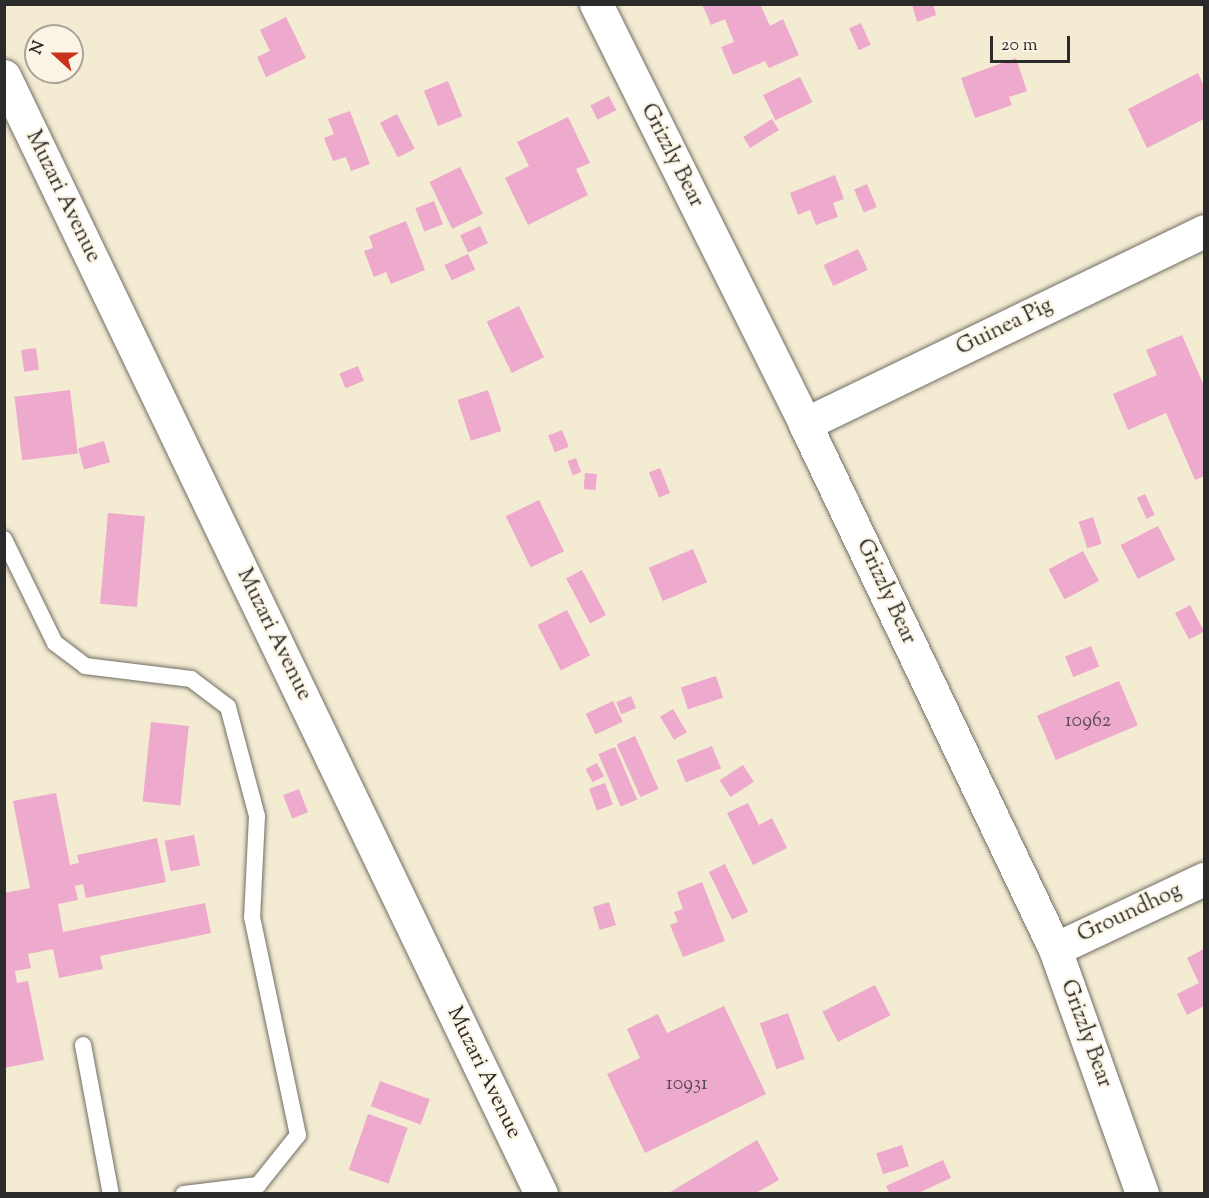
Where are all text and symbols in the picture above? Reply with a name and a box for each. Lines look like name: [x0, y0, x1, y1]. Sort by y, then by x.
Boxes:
north arrow: [24, 24, 84, 84]
scale bar: [993, 24, 1072, 62]
text: 20 m: [1001, 33, 1038, 59]
text: N: [26, 38, 52, 58]
street label: Grizzly Bear: [634, 100, 708, 212]
street label: Muzari Avenue: [19, 127, 105, 267]
street label: Guinea Pig: [953, 293, 1057, 363]
street label: Grizzly Bear: [849, 535, 921, 649]
street label: Muzari Avenue: [230, 565, 316, 705]
house number: 10962: [1065, 709, 1111, 733]
street label: Groundhog: [1074, 878, 1186, 950]
street label: Grizzly Bear: [1053, 976, 1117, 1092]
street label: Muzari Avenue: [440, 1003, 526, 1143]
house number: 10931: [666, 1072, 708, 1096]

